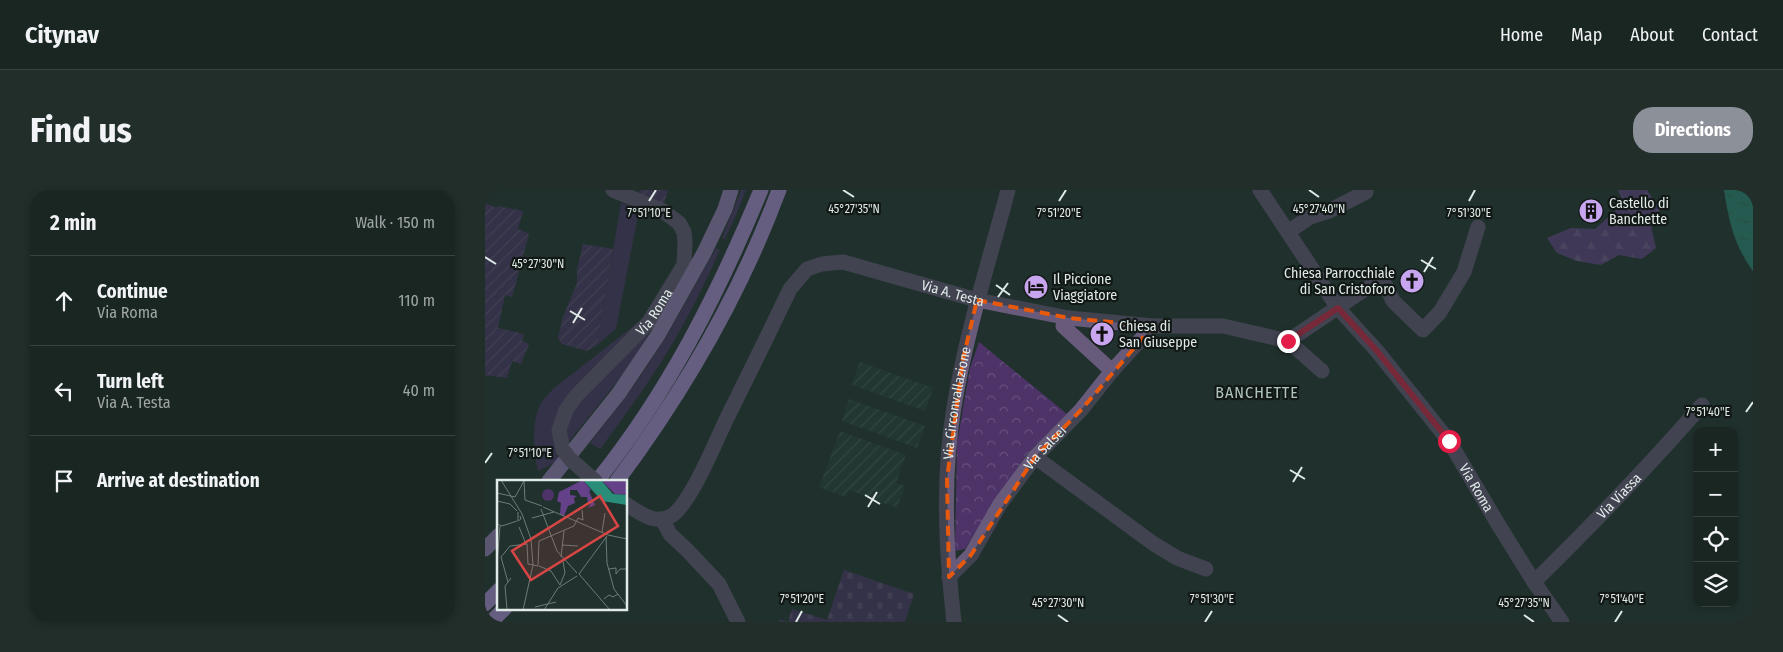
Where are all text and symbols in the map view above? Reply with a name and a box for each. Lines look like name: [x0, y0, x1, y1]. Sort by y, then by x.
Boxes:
text: Citynav: [25, 21, 99, 49]
text: Home: [1500, 24, 1543, 46]
text: Map: [1571, 24, 1602, 46]
text: About: [1630, 24, 1674, 46]
text: Contact: [1702, 24, 1758, 46]
button: Directions: [1633, 107, 1753, 153]
text: Find us: [30, 109, 132, 151]
place label: Castello di Banchette: [1609, 195, 1669, 228]
building icon: Castello di Banchette: [1578, 198, 1604, 224]
text: 45°27'35"N: [828, 202, 880, 216]
text: 45°27'40"N: [1293, 202, 1345, 216]
text: 7°51'10"E: [627, 206, 671, 220]
text: 7°51'20"E: [1037, 206, 1081, 220]
text: 7°51'30"E: [1447, 206, 1492, 220]
text: 2 min: [50, 210, 97, 236]
text: Walk · 150 m: [355, 213, 435, 232]
text: 45°27'30"N: [512, 257, 564, 271]
place label: Chiesa Parrocchiale di San Cristoforo: [1284, 265, 1395, 298]
church icon: Chiesa Parrocchiale di San Cristoforo: [1399, 268, 1425, 294]
place label: Il Piccione Viaggiatore: [1053, 271, 1117, 304]
hotel icon: Il Piccione Viaggiatore: [1023, 274, 1049, 300]
street label: Via A. Testa: [919, 277, 986, 310]
text: Continue: [97, 280, 168, 303]
street label: Via Roma: [632, 285, 677, 339]
icon: ahead: [50, 287, 78, 315]
text: 110 m: [398, 291, 435, 310]
text: Via Roma: [97, 303, 158, 322]
place label: Chiesa di San Giuseppe: [1119, 318, 1197, 351]
church icon: Chiesa di San Giuseppe: [1089, 321, 1115, 347]
route end: [1277, 330, 1300, 353]
street label: Via Circonvallazione: [940, 345, 975, 460]
text: Turn left: [97, 370, 164, 393]
icon: left: [50, 377, 78, 405]
text: 40 m: [403, 381, 435, 400]
district label: BANCHETTE: [1215, 383, 1299, 402]
text: Via A. Testa: [97, 393, 171, 412]
text: 7°51'40"E: [1686, 405, 1730, 419]
street label: Via Salsei: [1020, 422, 1070, 473]
map controls: [1693, 427, 1738, 607]
button: +: [1693, 427, 1738, 472]
route start: [1438, 430, 1461, 453]
text: 7°51'10"E: [508, 446, 552, 460]
street label: Via Roma: [1455, 461, 1497, 515]
icon: arrive: [50, 467, 78, 495]
text: Arrive at destination: [97, 469, 260, 492]
street label: Via Viassa: [1594, 470, 1645, 523]
button: −: [1693, 472, 1738, 517]
inset map: [497, 480, 627, 610]
button: locate: [1693, 517, 1738, 562]
button: layers: [1693, 562, 1738, 607]
text: 7°51'20"E: [780, 592, 824, 606]
text: 7°51'30"E: [1190, 592, 1235, 606]
text: 7°51'40"E: [1600, 592, 1644, 606]
text: 45°27'30"N: [1032, 596, 1084, 610]
text: 45°27'35"N: [1498, 596, 1550, 610]

